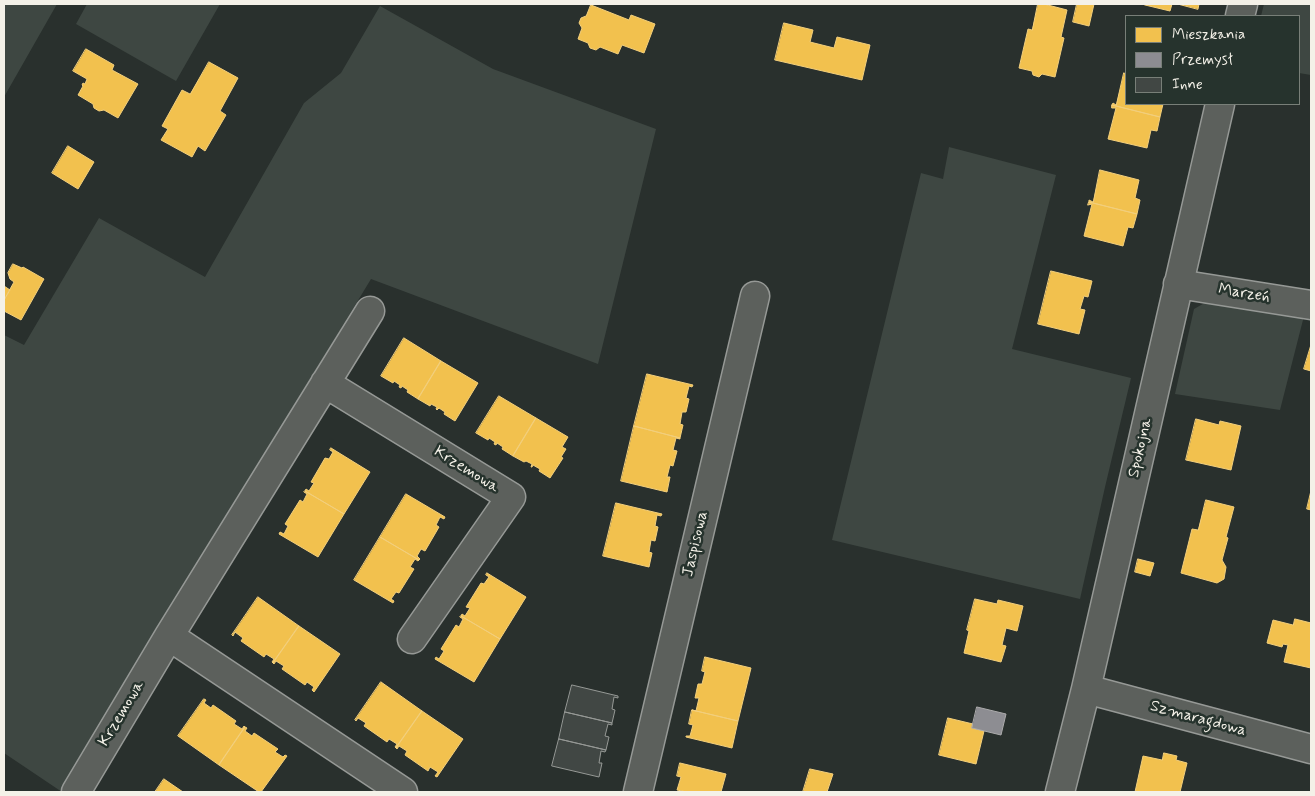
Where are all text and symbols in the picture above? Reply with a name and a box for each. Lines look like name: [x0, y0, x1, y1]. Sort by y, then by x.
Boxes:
legend: [1125, 15, 1300, 105]
text: Mieszkania: [1172, 25, 1245, 45]
text: Przemysł: [1172, 50, 1233, 70]
text: Inne: [1172, 75, 1203, 95]
street label: Marzeń: [1217, 280, 1271, 308]
street label: Spokojna: [1125, 416, 1157, 480]
street label: Krzemowa: [430, 442, 502, 498]
street label: Jaspisowa: [679, 509, 713, 579]
street label: Krzemowa: [95, 678, 149, 750]
street label: Szmaragdowa: [1148, 697, 1248, 741]

